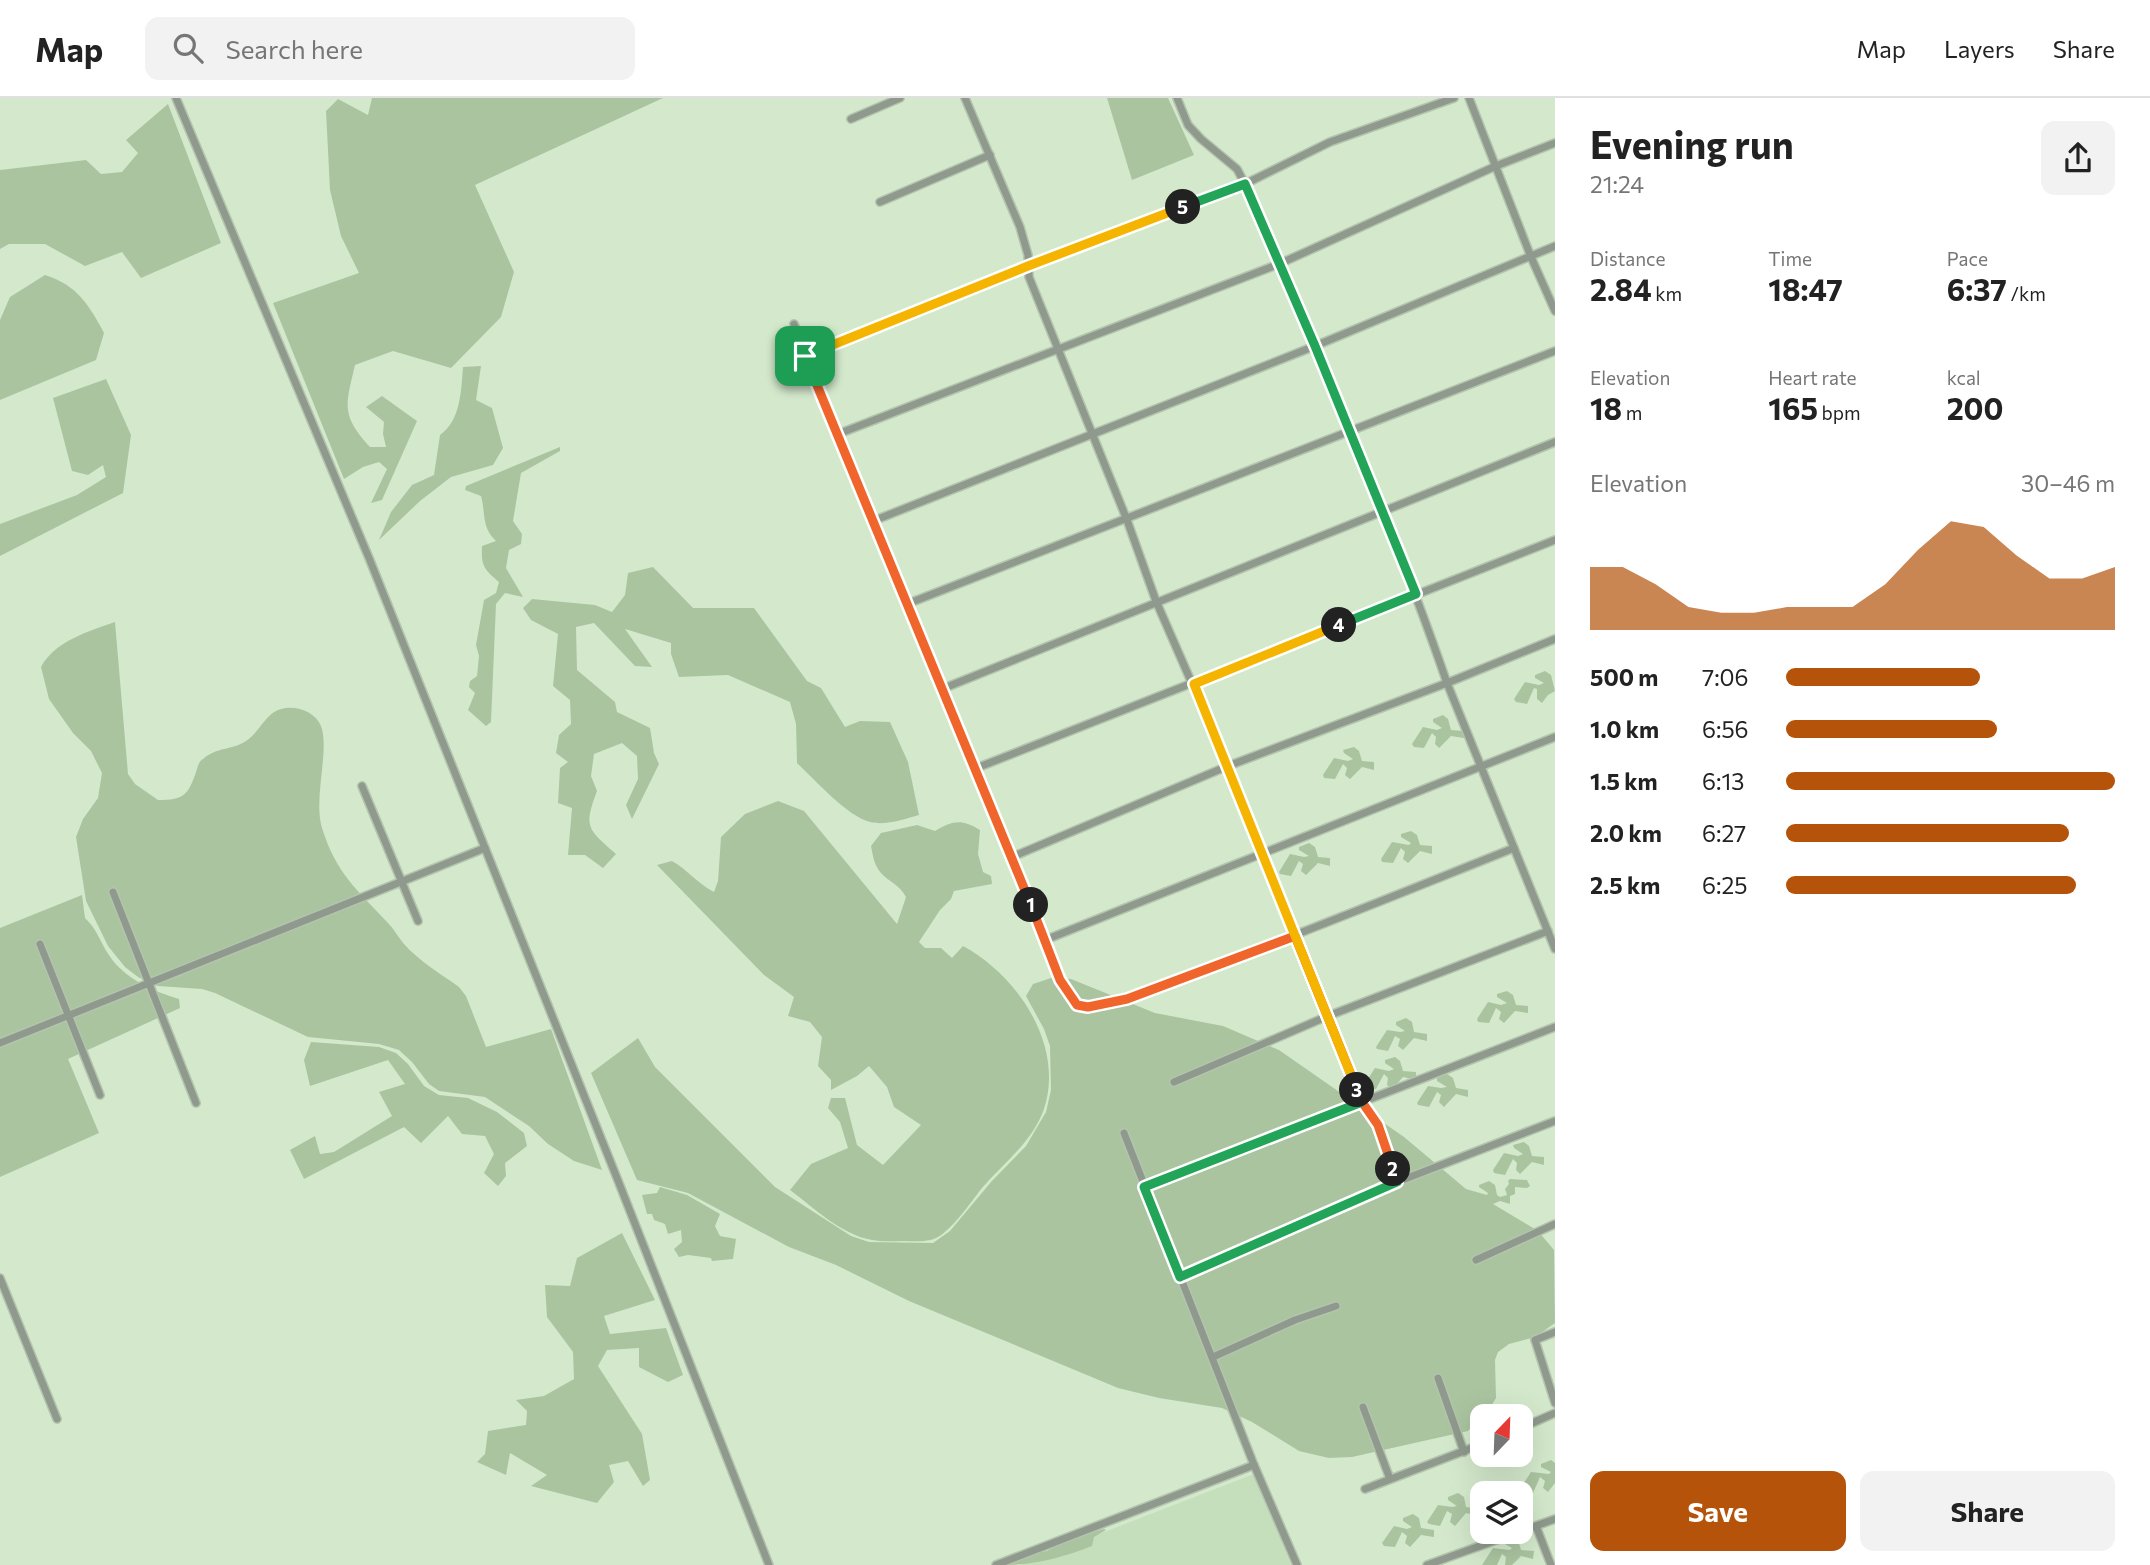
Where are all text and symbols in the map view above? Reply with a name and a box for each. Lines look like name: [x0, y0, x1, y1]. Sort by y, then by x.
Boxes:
search box: [145, 17, 635, 80]
text: Map: [35, 28, 103, 69]
icon: search: [169, 29, 207, 67]
text: Search here: [225, 33, 363, 64]
text: Map: [1857, 34, 1906, 63]
text: Layers: [1944, 34, 2015, 63]
text: Share: [2053, 34, 2115, 63]
text: Evening run: [1590, 120, 1794, 167]
button: share: [2041, 121, 2115, 195]
text: 21:24: [1590, 170, 1644, 198]
pin: 5: [1166, 190, 1200, 224]
text: 5: [1177, 195, 1188, 218]
text: Distance: [1590, 247, 1666, 270]
text: Time: [1768, 247, 1812, 270]
text: Pace: [1947, 247, 1988, 270]
text: 2.84: [1590, 270, 1652, 307]
text: 18:47: [1768, 270, 1843, 307]
text: 6:37: [1947, 270, 2007, 307]
text: km: [1652, 282, 1682, 305]
text: /km: [2007, 282, 2046, 305]
pin: [775, 326, 835, 386]
icon: arrive: [786, 337, 824, 375]
text: Elevation: [1590, 366, 1670, 389]
text: Heart rate: [1768, 366, 1857, 389]
text: kcal: [1947, 366, 1981, 389]
text: 18: [1590, 389, 1622, 426]
text: 165: [1768, 389, 1818, 426]
text: 200: [1947, 389, 2003, 426]
text: m: [1622, 401, 1642, 424]
text: bpm: [1818, 401, 1861, 424]
text: Elevation: [1590, 469, 1687, 497]
text: 30–46 m: [2021, 469, 2115, 497]
pin: 4: [1322, 608, 1356, 642]
text: 4: [1333, 613, 1344, 636]
text: 500 m: [1590, 663, 1658, 691]
text: 7:06: [1702, 663, 1749, 691]
text: 1.0 km: [1590, 715, 1659, 743]
text: 6:56: [1702, 715, 1749, 743]
text: 1.5 km: [1590, 767, 1658, 795]
text: 6:13: [1702, 767, 1744, 795]
text: 2.0 km: [1590, 819, 1662, 847]
text: 6:27: [1702, 819, 1746, 847]
text: 2.5 km: [1590, 871, 1660, 899]
text: 6:25: [1702, 871, 1747, 899]
pin: 1: [1014, 888, 1048, 922]
text: 1: [1026, 893, 1035, 916]
pin: 3: [1340, 1072, 1374, 1108]
text: 3: [1351, 1078, 1362, 1101]
pin: 2: [1376, 1152, 1410, 1186]
text: 2: [1387, 1157, 1398, 1180]
north arrow: [1470, 1404, 1533, 1466]
map controls: [1470, 1404, 1533, 1544]
button: Save: [1590, 1471, 1846, 1551]
button: Share: [1860, 1471, 2115, 1551]
button: layers: [1470, 1481, 1533, 1544]

